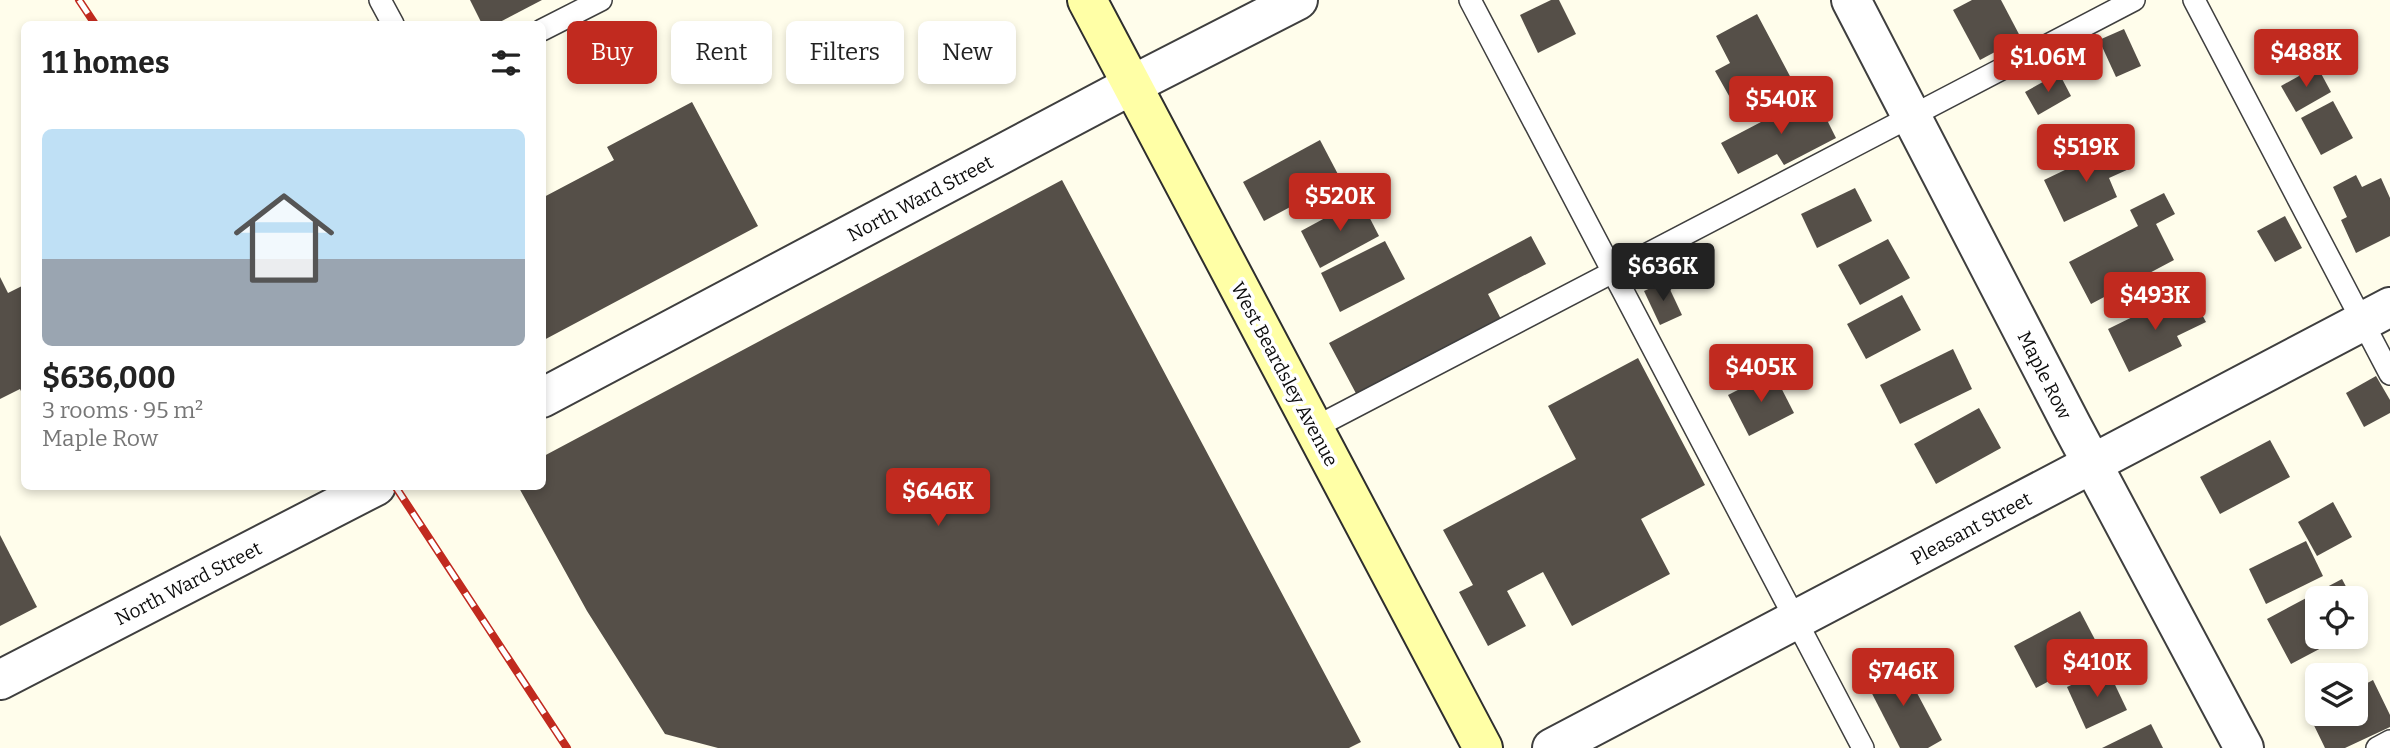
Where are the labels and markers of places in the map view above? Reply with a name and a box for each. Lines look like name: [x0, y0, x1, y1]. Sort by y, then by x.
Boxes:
pin: $488K: [2257, 29, 2355, 89]
pin: $1.06M: [1991, 34, 2105, 94]
pin: $540K: [1732, 76, 1830, 136]
pin: $519K: [2037, 124, 2135, 184]
pin: $520K: [1291, 174, 1389, 233]
pin: $636K: [1614, 244, 1712, 303]
pin: $493K: [2106, 272, 2204, 332]
pin: $405K: [1712, 344, 1810, 404]
pin: $646K: [889, 468, 987, 528]
pin: $410K: [2048, 640, 2146, 699]
pin: $746K: [1854, 648, 1952, 708]

